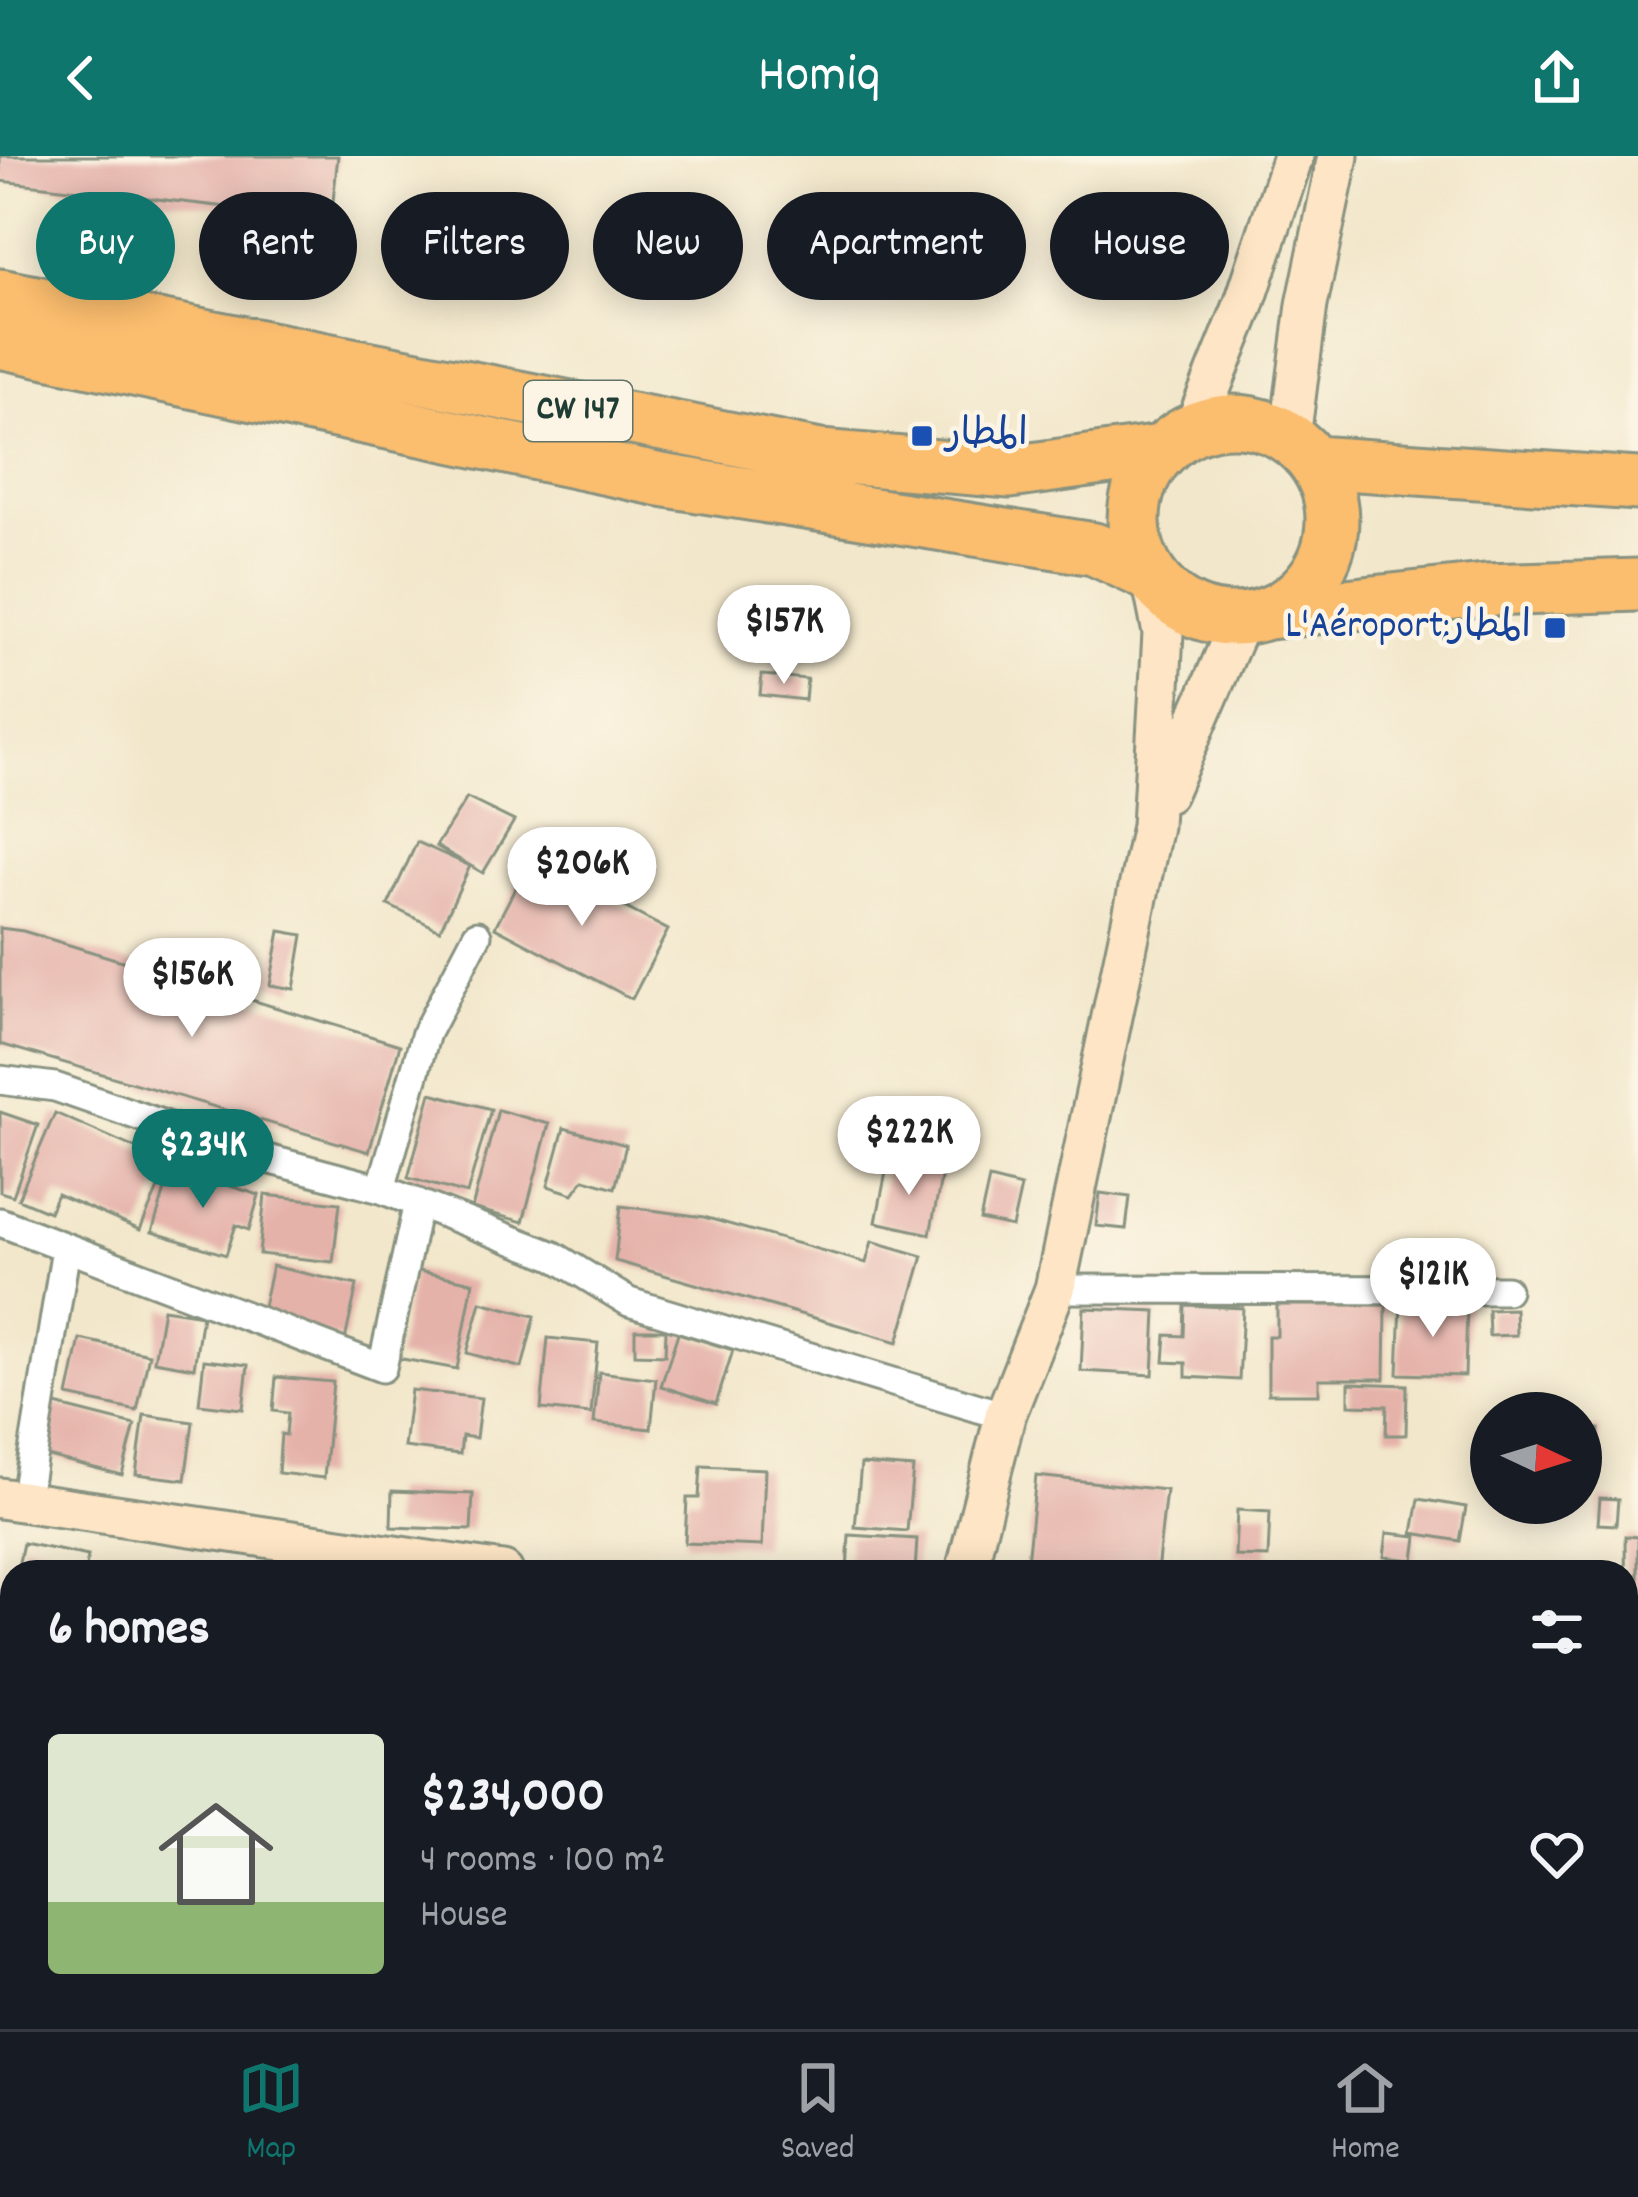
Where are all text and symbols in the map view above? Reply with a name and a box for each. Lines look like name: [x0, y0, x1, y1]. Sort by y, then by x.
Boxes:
text: Homiq: [758, 40, 880, 117]
icon: back: [48, 45, 114, 111]
icon: share: [1524, 45, 1590, 111]
chip: Buy: [36, 192, 175, 300]
chip: Rent: [199, 192, 357, 300]
chip: Filters: [381, 192, 569, 300]
chip: New: [593, 192, 743, 300]
chip: Apartment: [767, 192, 1026, 300]
chip: House: [1050, 192, 1229, 300]
road number: CW 147: [524, 381, 632, 441]
place label: المطار: [943, 409, 1028, 464]
marker: المطار: [909, 423, 935, 449]
pin: $157K: [700, 585, 868, 687]
text: $157K: [744, 596, 824, 651]
place label: L'Aéroport;المطار: [1285, 601, 1531, 656]
marker: L'Aéroport;المطار: [1542, 615, 1568, 641]
pin: $206K: [498, 827, 666, 929]
text: $206K: [534, 838, 630, 893]
pin: $156K: [108, 938, 276, 1040]
text: $156K: [150, 949, 234, 1004]
pin: $222K: [825, 1096, 993, 1198]
text: $222K: [865, 1107, 953, 1162]
pin: $234K: [119, 1109, 287, 1211]
text: $234K: [159, 1120, 247, 1175]
pin: $121K: [1349, 1238, 1517, 1340]
text: $121K: [1397, 1249, 1469, 1304]
north arrow: [1470, 1392, 1602, 1524]
map controls: [1470, 1392, 1602, 1524]
text: 6 homes: [48, 1596, 210, 1668]
icon: filters: [1524, 1599, 1590, 1665]
text: $234,000: [420, 1763, 605, 1835]
icon: home: [144, 1782, 288, 1926]
icon: heart: [1524, 1821, 1590, 1887]
text: 4 rooms · 100 m²: [420, 1835, 665, 1890]
text: House: [420, 1890, 508, 1945]
tab: Map: [238, 2055, 304, 2174]
tab: Saved: [781, 2055, 855, 2174]
tab: Home: [1331, 2055, 1400, 2174]

